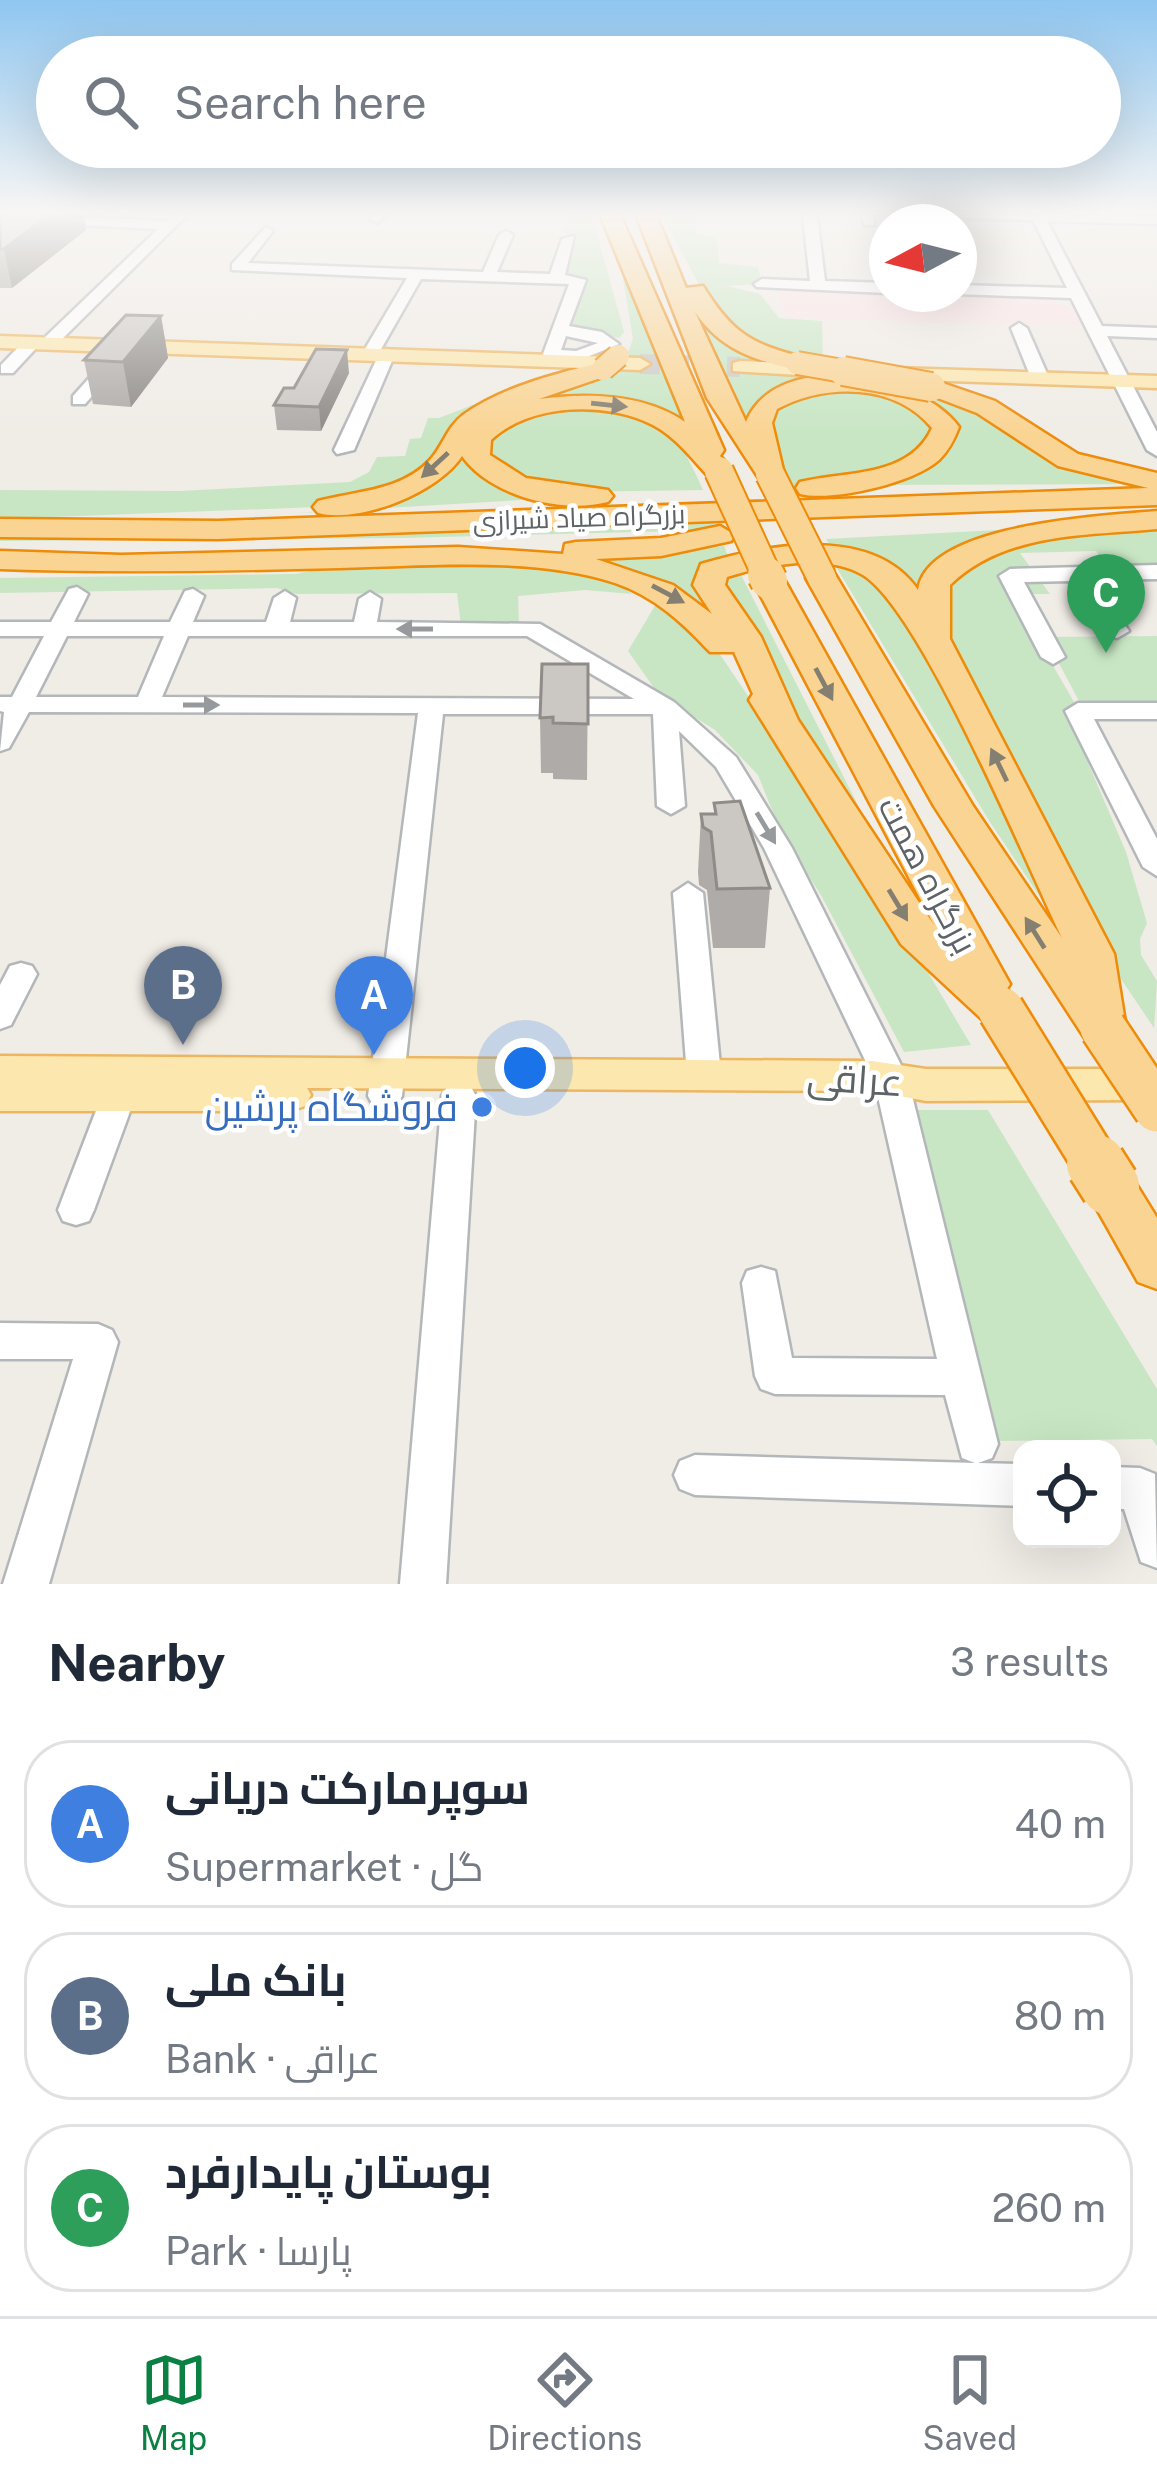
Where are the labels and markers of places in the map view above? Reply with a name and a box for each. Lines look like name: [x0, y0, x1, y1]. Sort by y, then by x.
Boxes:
pin: C: [1067, 554, 1145, 653]
pin: B: [144, 946, 222, 1045]
pin: A: [335, 956, 413, 1055]
place label: فروشگاه پرشین: [205, 1084, 458, 1133]
marker: فروشگاه پرشین: [469, 1094, 495, 1120]

